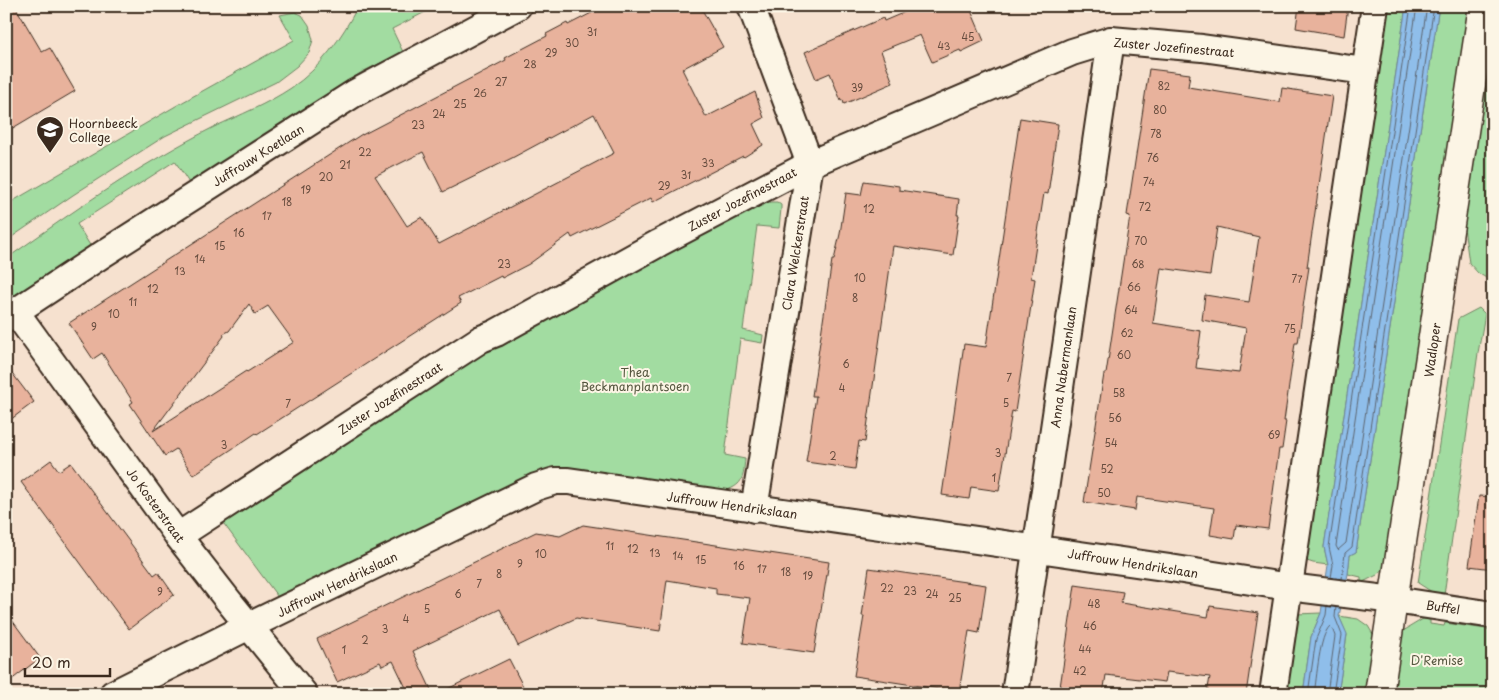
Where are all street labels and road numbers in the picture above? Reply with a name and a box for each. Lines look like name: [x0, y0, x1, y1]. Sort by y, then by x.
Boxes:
street label: Zuster Jozefinestraat: [1113, 33, 1235, 61]
street label: Juffrouw Koetlaan: [209, 120, 307, 190]
street label: Zuster Jozefinestraat: [684, 163, 800, 235]
street label: Clara Welckerstraat: [777, 194, 813, 312]
street label: Anna Nabermanlaan: [1046, 305, 1080, 429]
street label: Wadloper: [1419, 321, 1445, 378]
street label: Zuster Jozefinestraat: [334, 357, 446, 439]
street label: Jo Kosterstraat: [123, 464, 189, 546]
street label: Juffrouw Hendrikslaan: [665, 487, 799, 523]
street label: Juffrouw Hendrikslaan: [1066, 544, 1200, 582]
street label: Juffrouw Hendrikslaan: [274, 547, 400, 621]
street label: Buffel: [1425, 595, 1461, 619]

